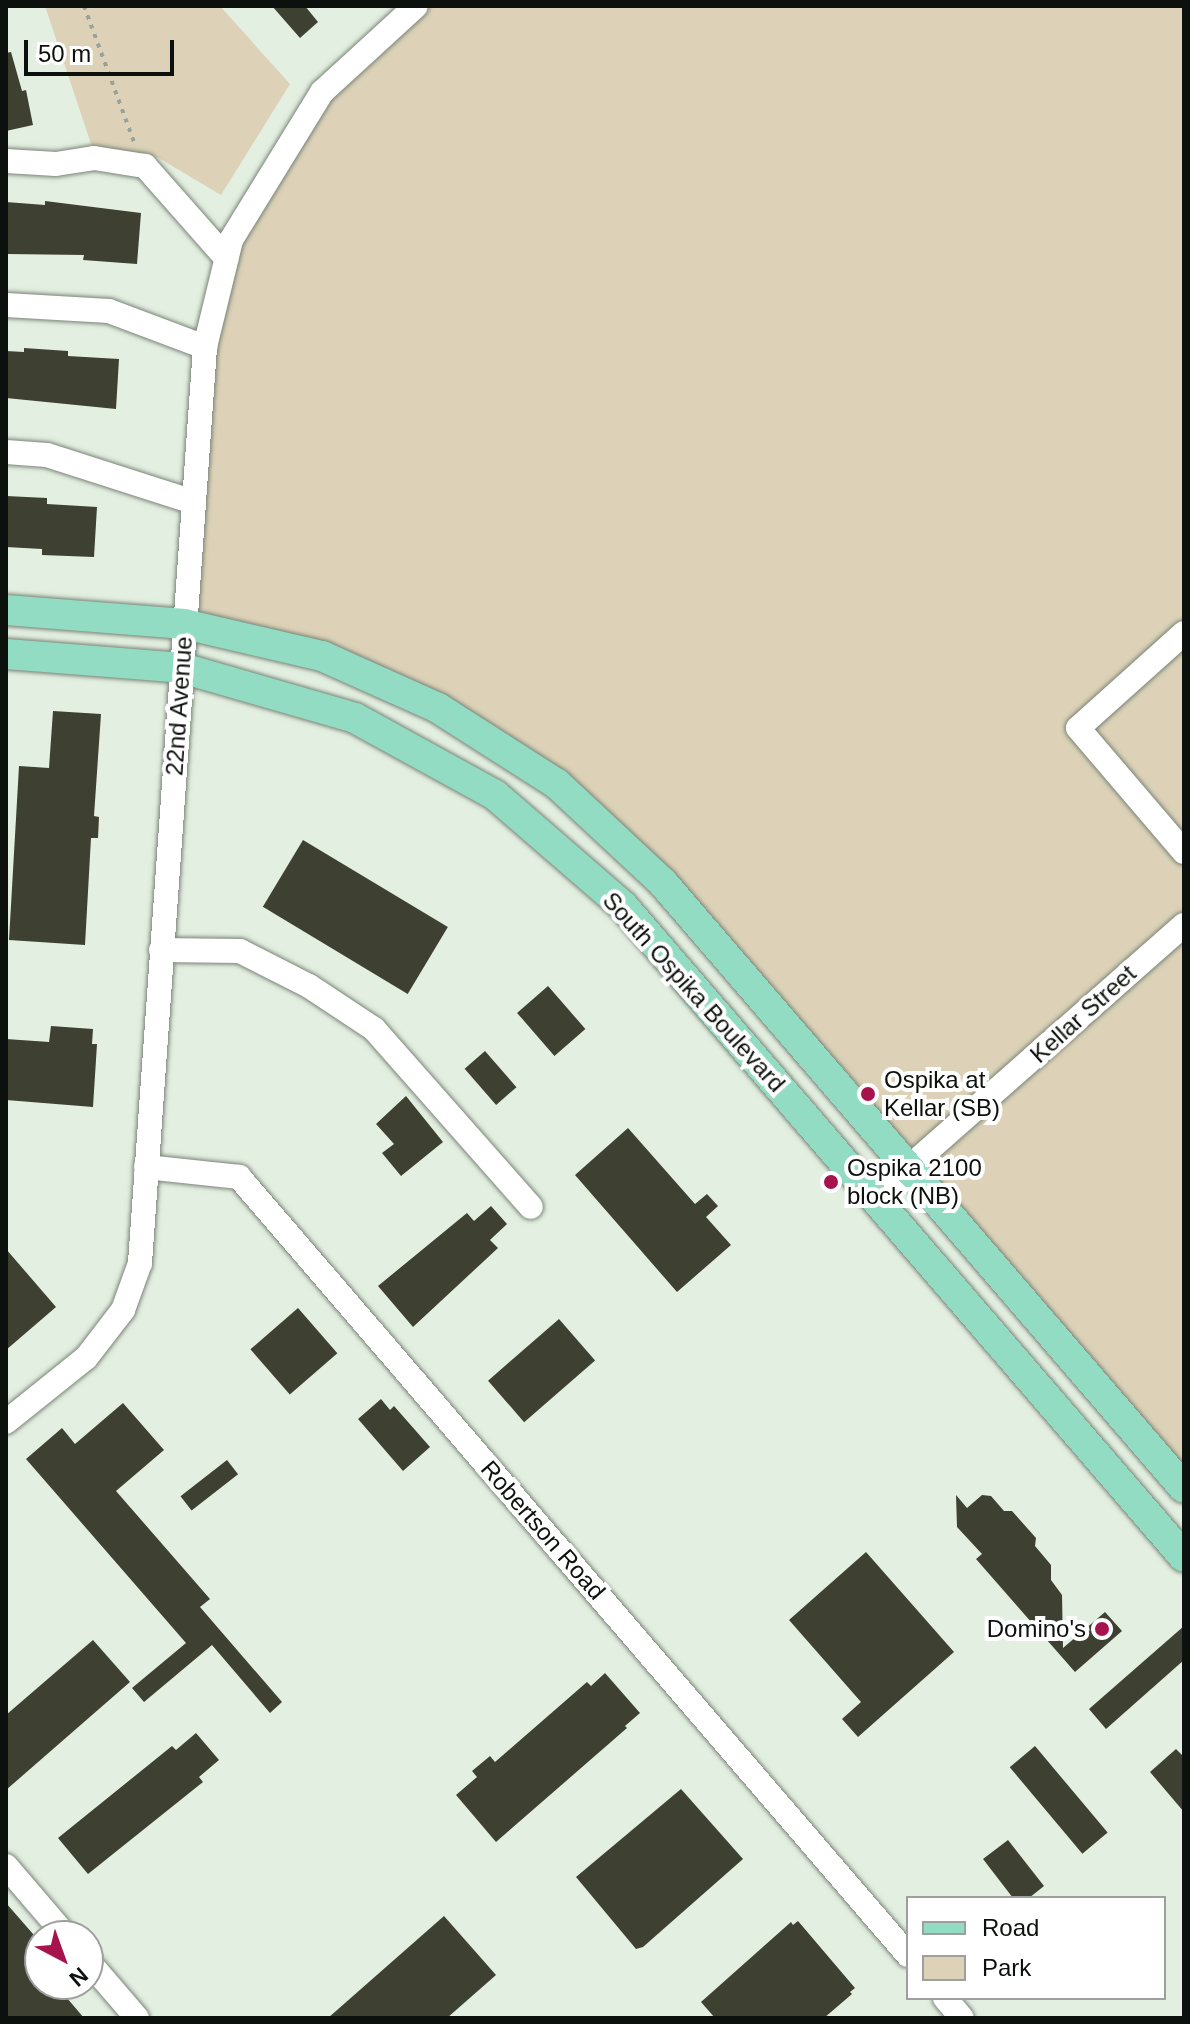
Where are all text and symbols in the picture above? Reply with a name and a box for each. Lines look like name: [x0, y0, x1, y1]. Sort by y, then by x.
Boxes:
scale bar: [28, 24, 178, 74]
text: 50 m: [38, 40, 91, 67]
street label: 22nd Avenue: [160, 635, 198, 777]
street label: South Ospika Boulevard: [597, 886, 791, 1098]
street label: Kellar Street: [1024, 959, 1142, 1069]
place label: Ospika at Kellar (SB): [884, 1066, 1000, 1122]
marker: Ospika at Kellar (SB): [859, 1085, 877, 1103]
place label: Ospika 2100 block (NB): [847, 1154, 982, 1210]
marker: Ospika 2100 block (NB): [822, 1173, 840, 1191]
street label: Robertson Road: [475, 1455, 611, 1605]
place label: Domino's: [987, 1615, 1086, 1643]
marker: Domino's: [1093, 1620, 1111, 1638]
legend: [906, 1896, 1166, 2000]
text: Road: [982, 1914, 1039, 1941]
north arrow: [24, 1920, 104, 2000]
text: Park: [982, 1954, 1031, 1981]
text: N: [65, 1962, 93, 1992]

